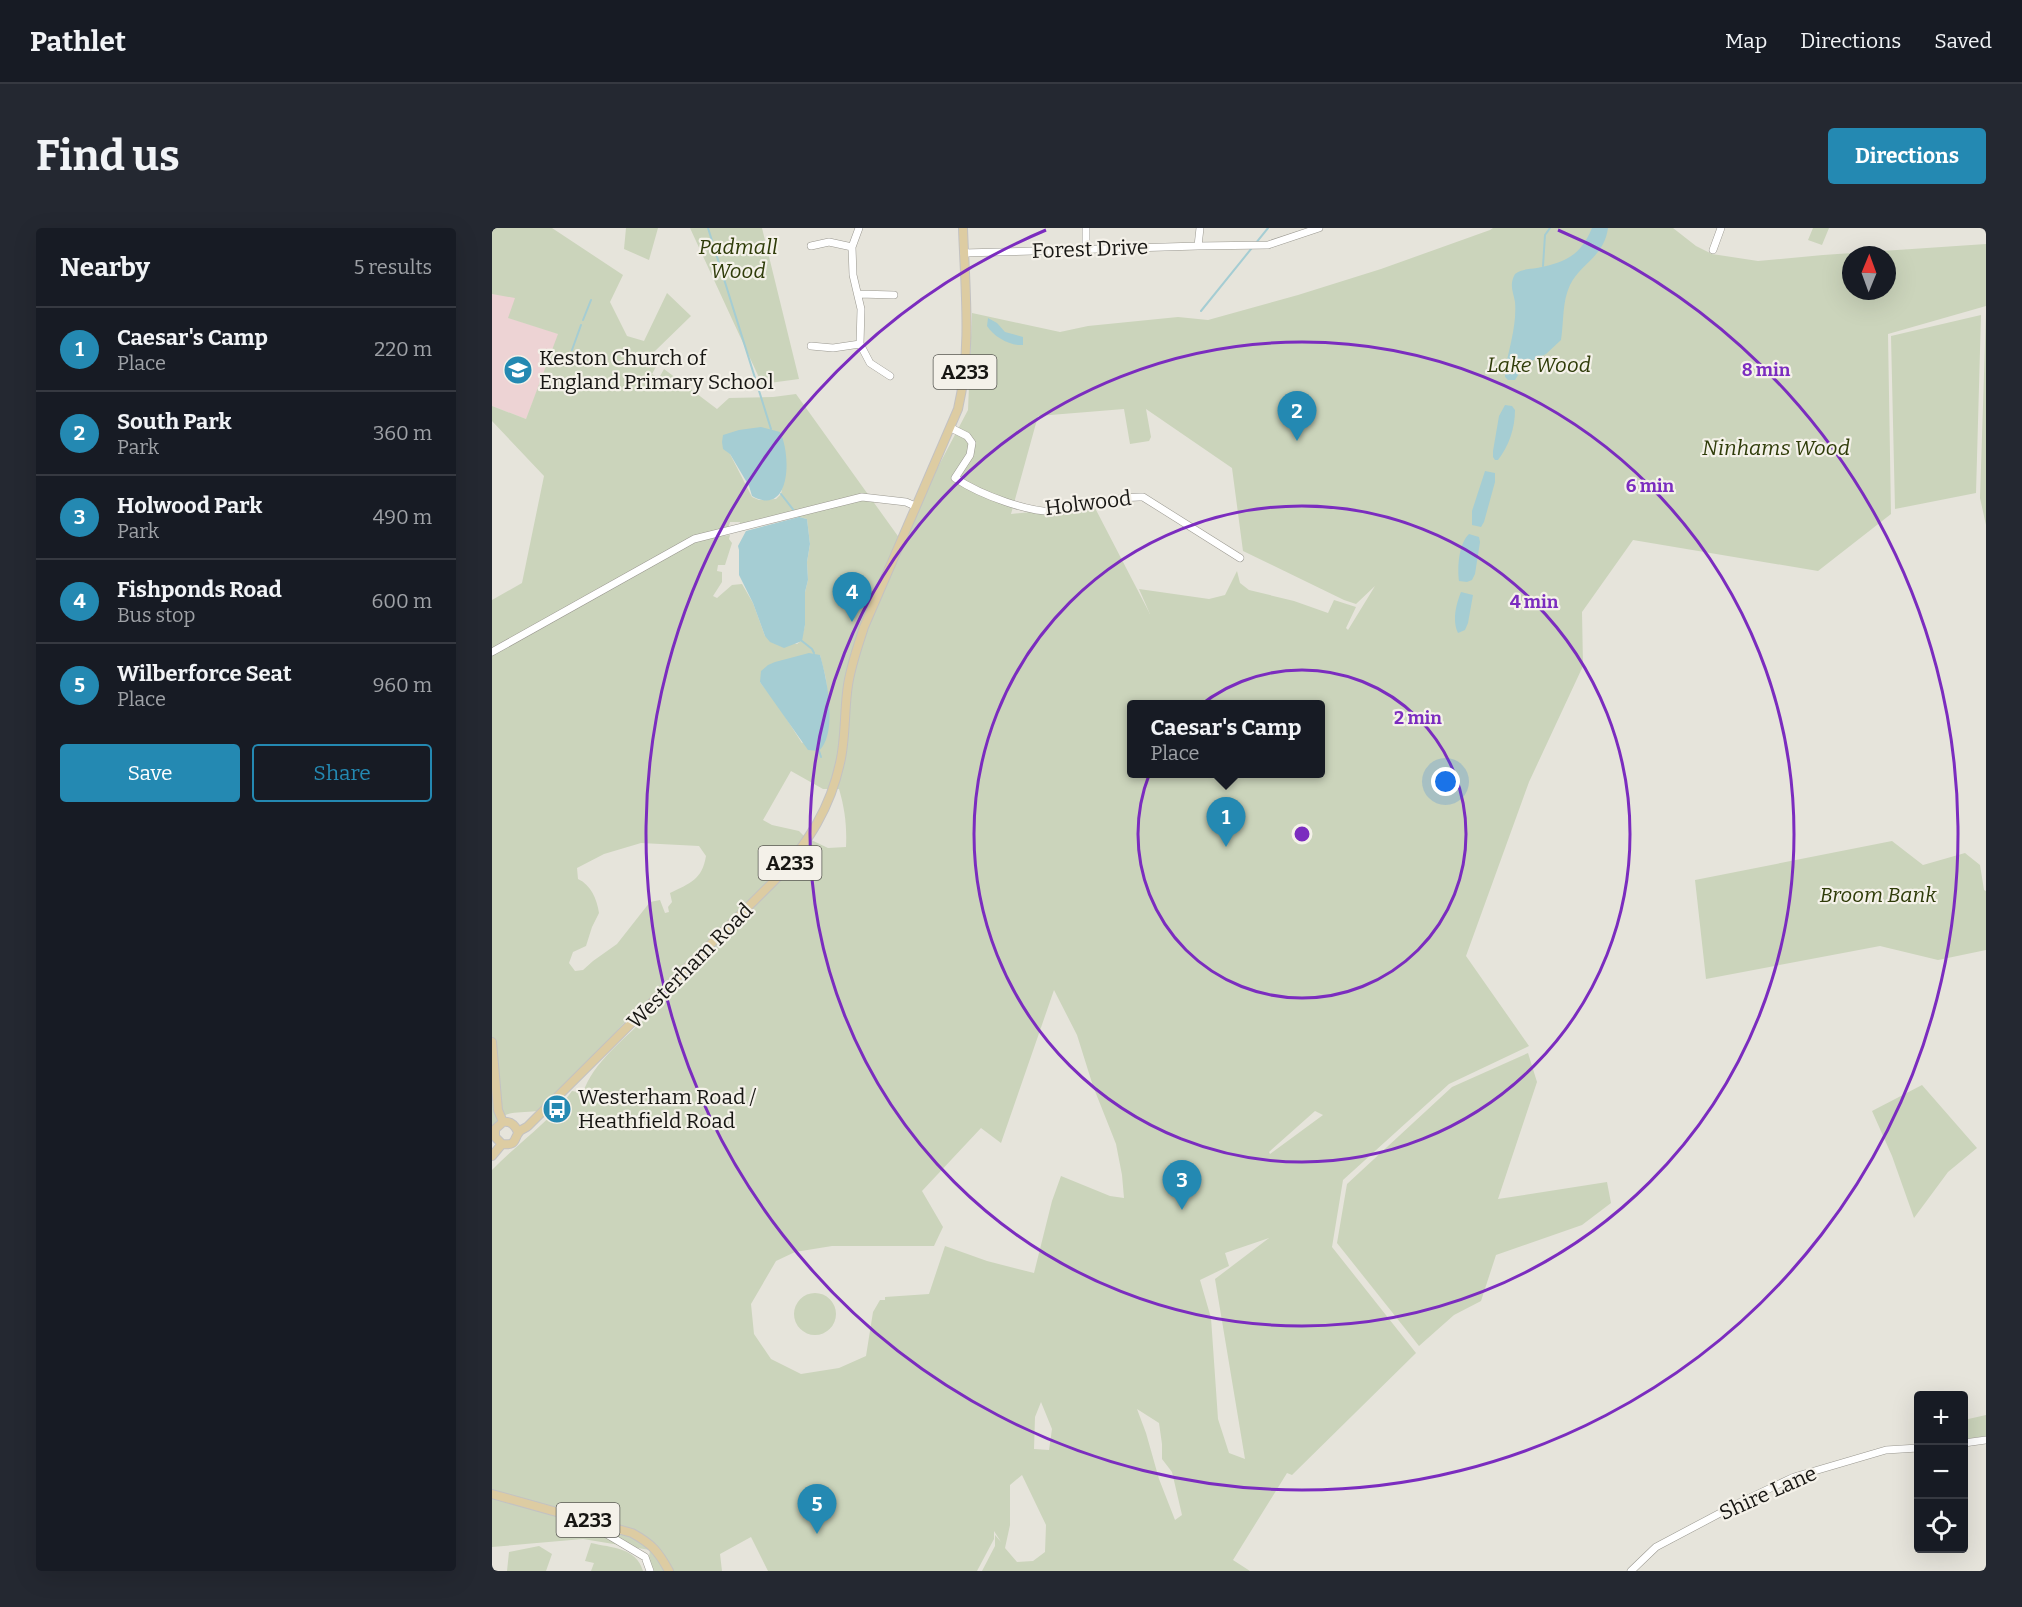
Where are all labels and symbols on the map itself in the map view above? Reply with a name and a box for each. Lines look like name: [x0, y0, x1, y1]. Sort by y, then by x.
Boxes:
park label: Padmall Wood: [698, 234, 778, 284]
street label: Forest Drive: [1031, 234, 1149, 264]
north arrow: [1842, 246, 1896, 300]
place label: Keston Church of England Primary School: [539, 345, 774, 395]
park label: Lake Wood: [1487, 352, 1591, 378]
school or university icon: Keston Church of England Primary School: [502, 354, 534, 386]
road number: A233: [934, 355, 996, 389]
text: 8 min: [1742, 359, 1791, 381]
pin: 2: [1278, 392, 1316, 441]
park label: Ninhams Wood: [1702, 435, 1850, 461]
text: 6 min: [1626, 475, 1675, 497]
street label: Holwood: [1043, 485, 1133, 521]
pin: 4: [832, 572, 872, 622]
text: 4 min: [1510, 591, 1559, 613]
text: 2 min: [1394, 707, 1442, 729]
your location: [1431, 767, 1460, 796]
pin: 1: [1206, 798, 1246, 847]
centre of rings: [1292, 824, 1312, 844]
road number: A233: [758, 846, 822, 880]
park label: Broom Bank: [1819, 882, 1937, 908]
street label: Westerham Road: [622, 898, 758, 1034]
place label: Westerham Road / Heathfield Road: [578, 1084, 757, 1134]
bus stop icon: Westerham Road / Heathfield Road: [541, 1093, 573, 1125]
pin: 3: [1162, 1160, 1202, 1210]
street label: Shire Lane: [1715, 1460, 1821, 1526]
pin: 5: [798, 1484, 836, 1534]
road number: A233: [556, 1503, 620, 1537]

